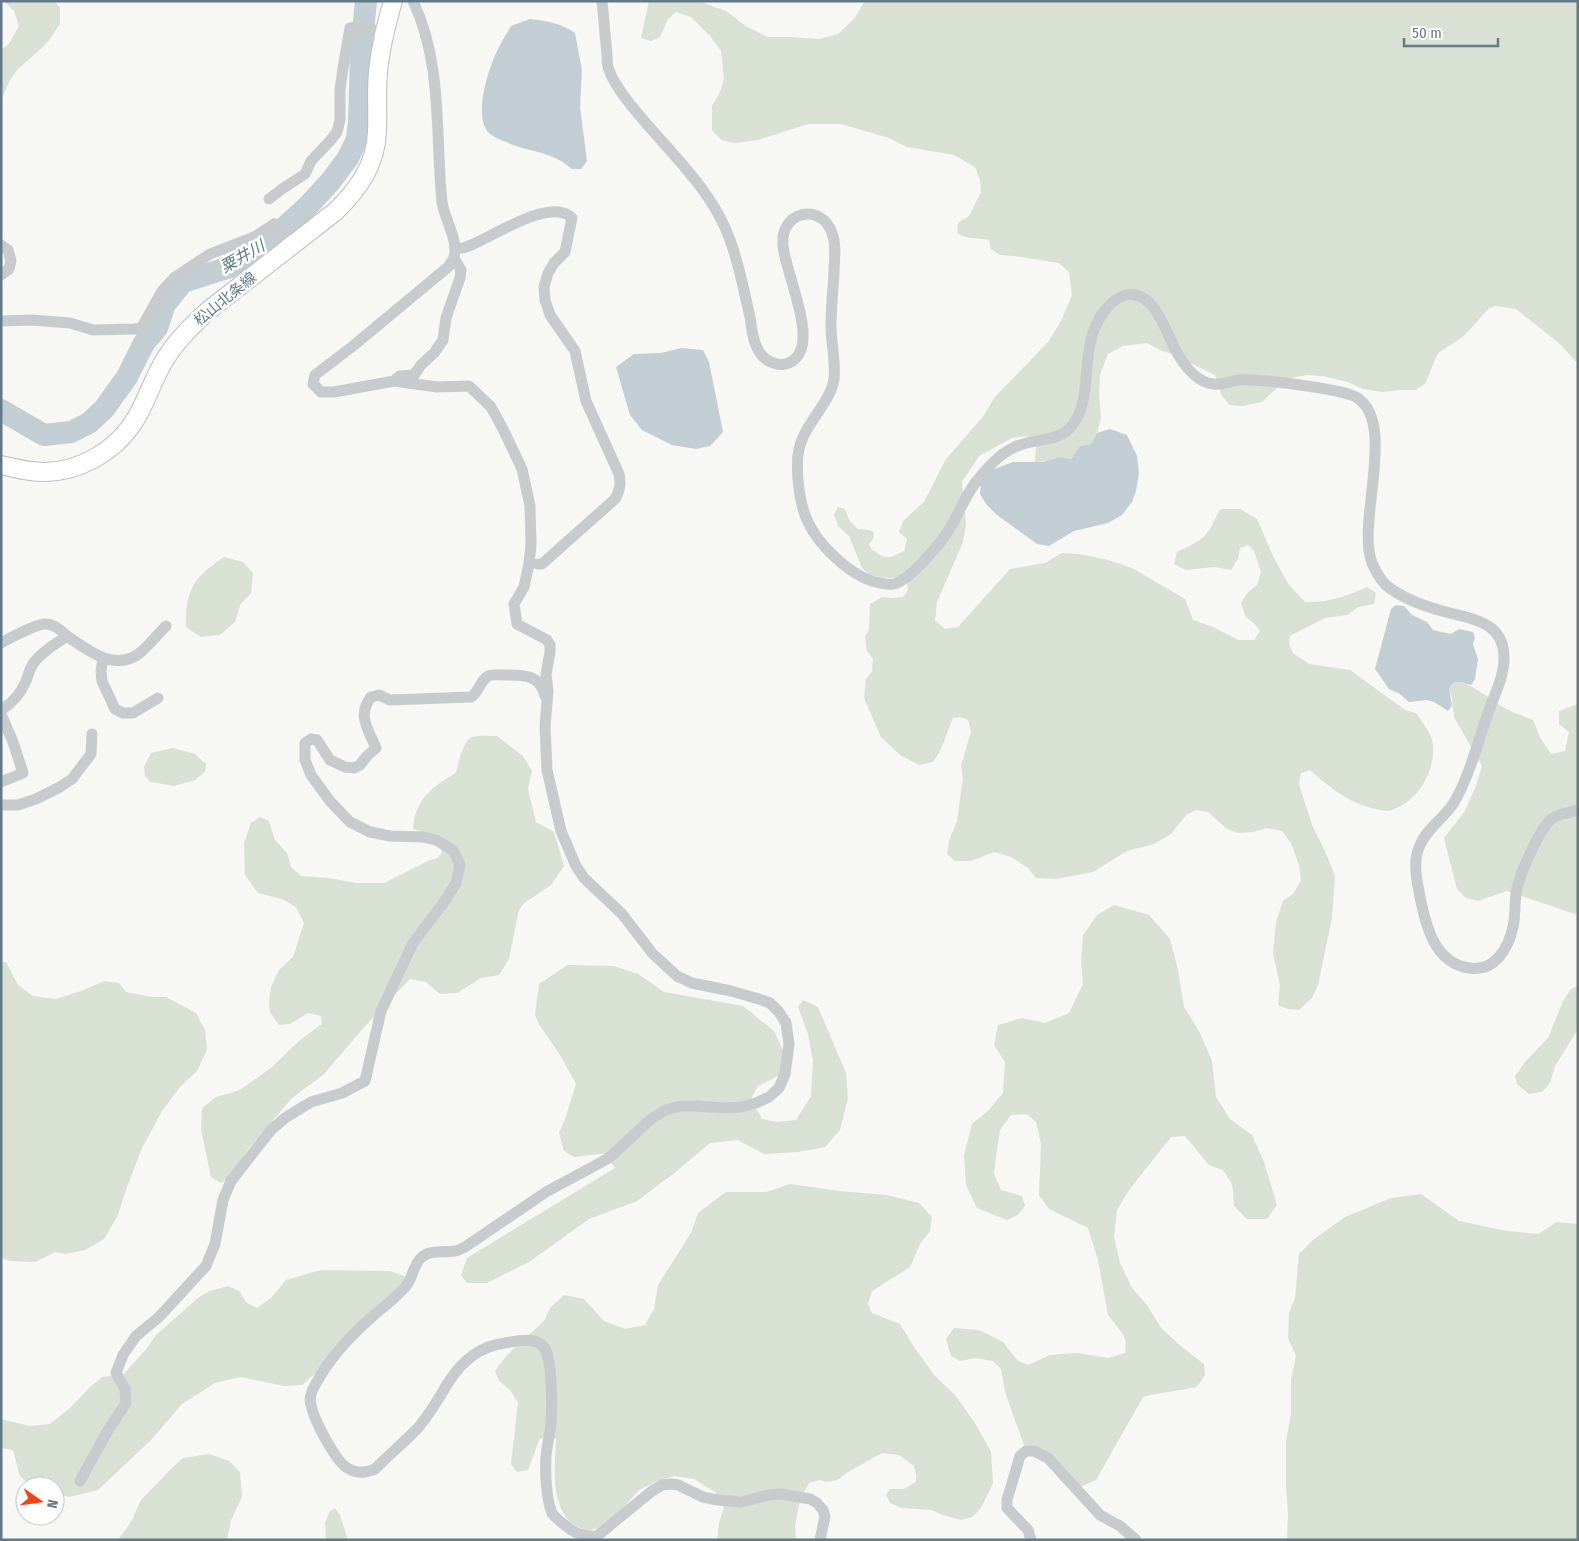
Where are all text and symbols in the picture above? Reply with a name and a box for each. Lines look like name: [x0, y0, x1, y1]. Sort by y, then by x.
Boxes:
scale bar: [1404, 15, 1498, 47]
text: 50 m: [1412, 24, 1442, 42]
water label: 粟井川: [217, 235, 270, 277]
street label: 松山北条線: [190, 268, 260, 330]
north arrow: [15, 1476, 65, 1526]
text: N: [43, 1498, 61, 1510]

